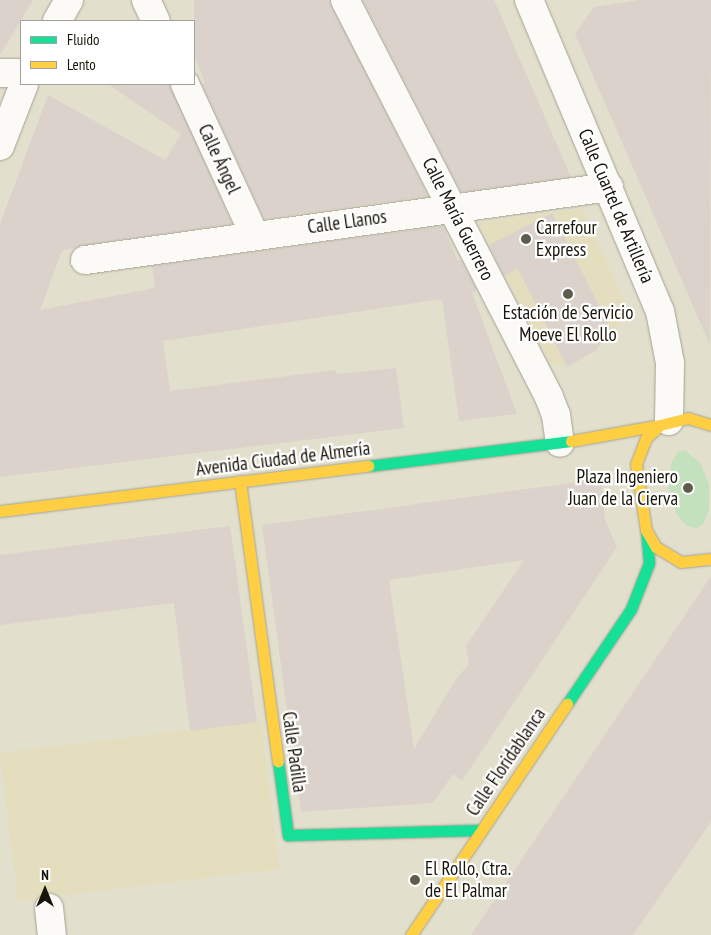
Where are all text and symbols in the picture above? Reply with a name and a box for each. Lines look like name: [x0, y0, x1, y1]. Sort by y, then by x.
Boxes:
legend: [20, 20, 195, 85]
text: Fluido: [67, 30, 99, 49]
text: Lento: [67, 55, 96, 74]
street label: Calle Ángel: [193, 120, 245, 198]
street label: Calle Cuartel de Artillería: [573, 125, 659, 287]
street label: Calle María Guerrero: [417, 154, 499, 284]
street label: Calle Llanos: [306, 205, 388, 239]
place label: Carrefour Express: [536, 217, 597, 261]
marker: Carrefour Express: [520, 233, 532, 245]
marker: Estación de Servicio Moeve El Rollo: [562, 288, 574, 300]
place label: Estación de Servicio Moeve El Rollo: [503, 302, 633, 346]
street label: Avenida Ciudad de Almería: [194, 437, 372, 481]
place label: Plaza Ingeniero Juan de la Cierva: [568, 466, 678, 510]
marker: Plaza Ingeniero Juan de la Cierva: [682, 482, 694, 494]
street label: Calle Floridablanca: [461, 704, 551, 820]
street label: Calle Padilla: [277, 710, 311, 794]
place label: El Rollo, Ctra. de El Palmar: [425, 858, 512, 902]
north arrow: [20, 865, 70, 915]
text: N: [41, 866, 49, 884]
marker: El Rollo, Ctra. de El Palmar: [409, 874, 421, 886]

